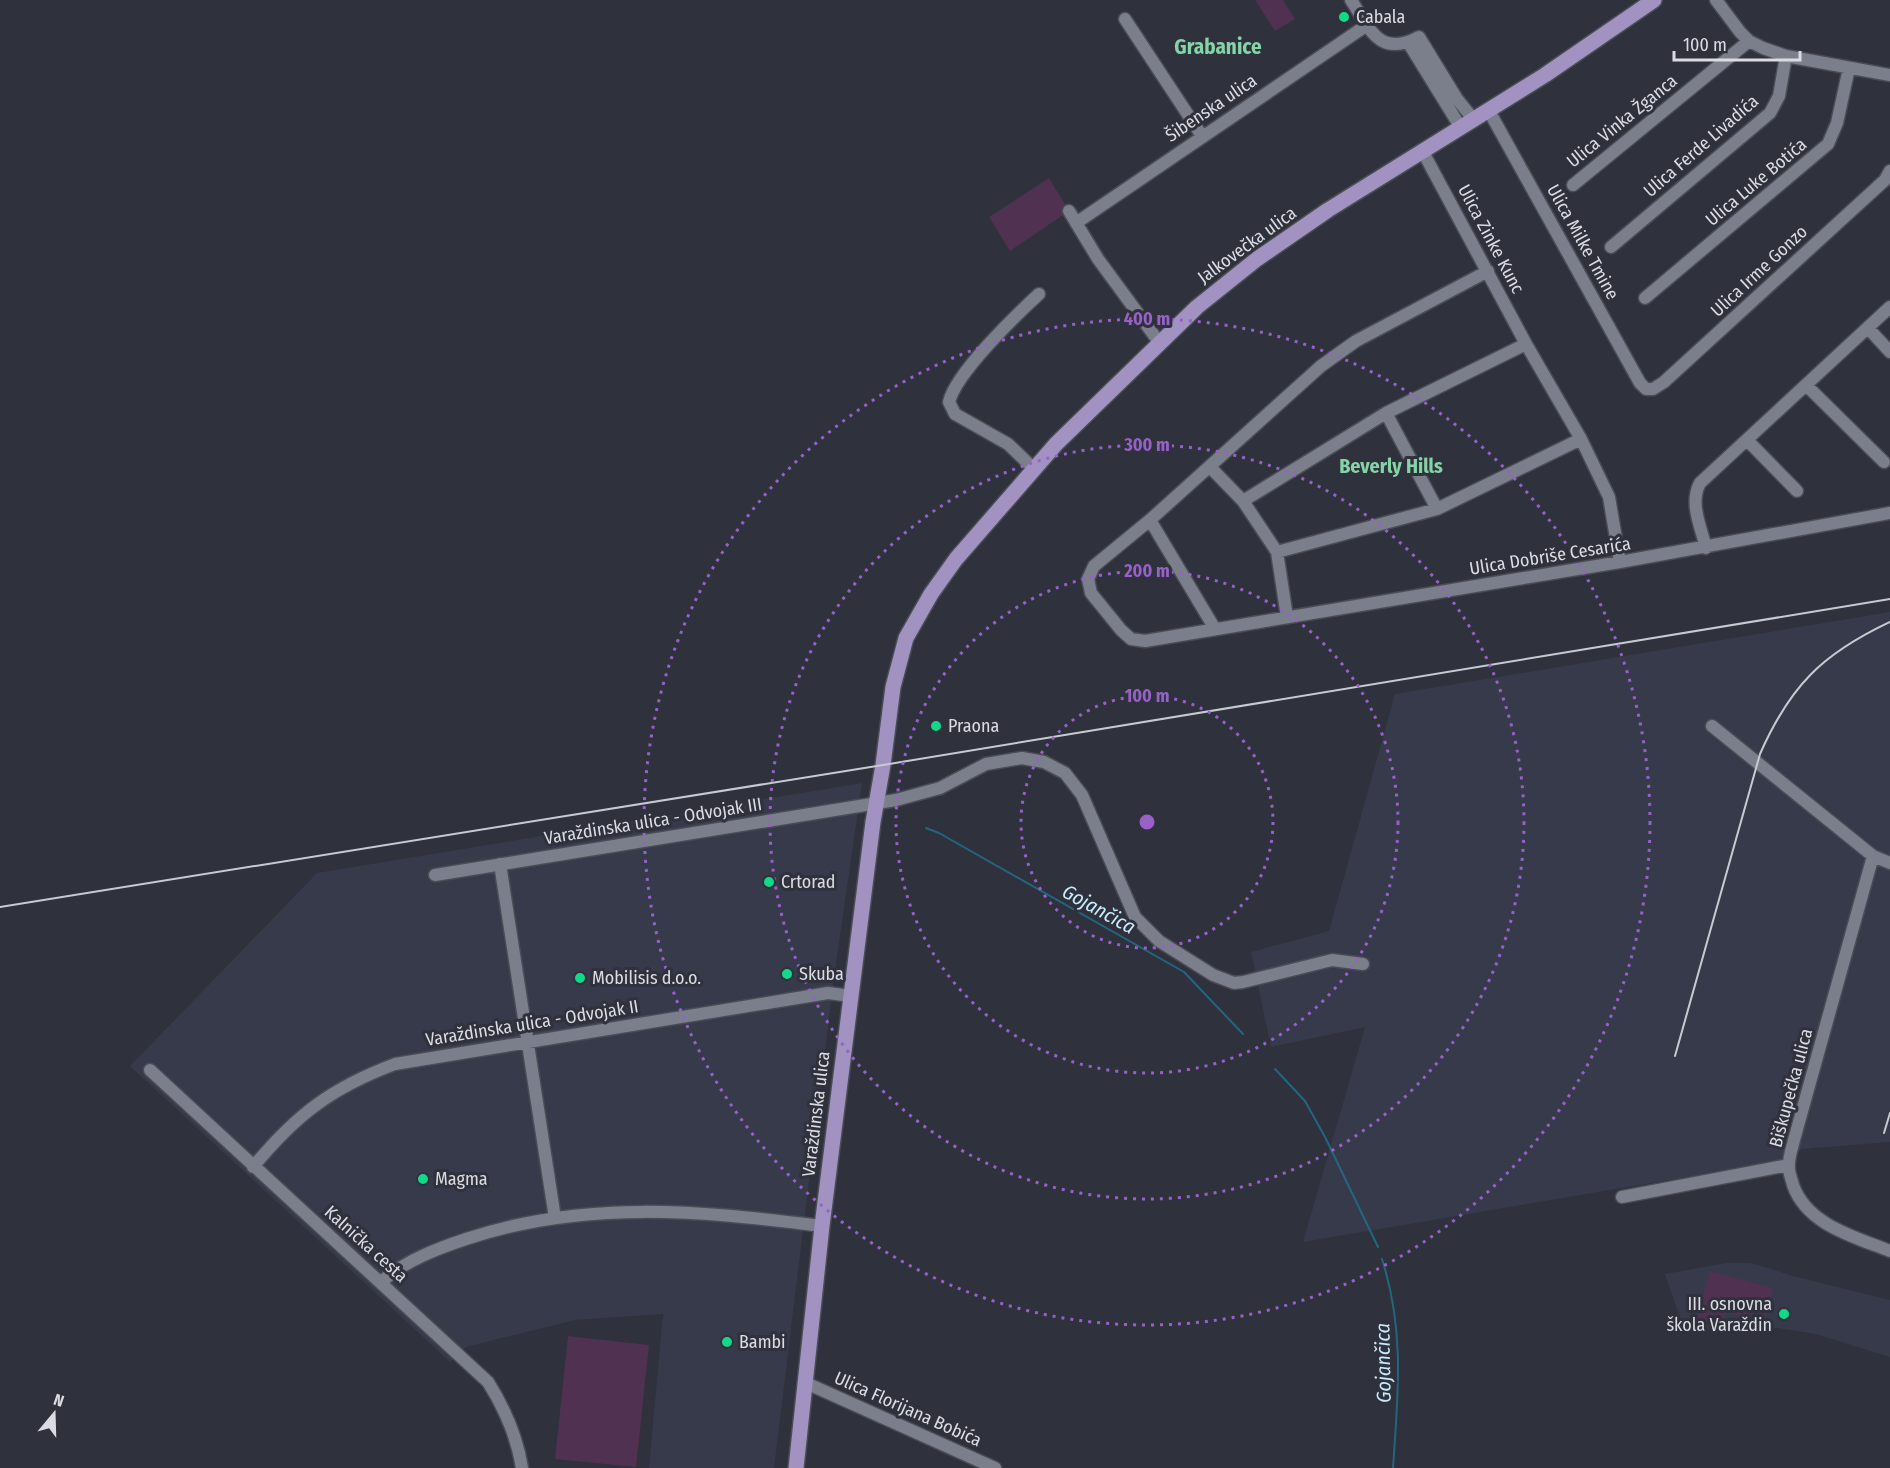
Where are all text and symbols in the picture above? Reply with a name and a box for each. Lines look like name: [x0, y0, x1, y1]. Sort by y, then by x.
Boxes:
place label: Cabala: [1356, 6, 1405, 28]
marker: Cabala: [1337, 10, 1351, 24]
scale bar: [1674, 24, 1800, 62]
district label: Grabanice: [1174, 34, 1262, 60]
text: 100 m: [1683, 34, 1727, 56]
street label: Šibenska ulica: [1161, 69, 1261, 147]
street label: Ulica Vinka Žganca: [1562, 70, 1682, 172]
street label: Ulica Ferde Livadića: [1639, 90, 1763, 202]
street label: Ulica Luke Botića: [1701, 133, 1811, 231]
street label: Ulica Zinke Kunc: [1453, 181, 1529, 298]
street label: Ulica Milke Tmine: [1542, 181, 1624, 304]
street label: Jalkovečka ulica: [1193, 202, 1301, 288]
street label: Ulica Irme Gonzo: [1706, 221, 1812, 321]
text: 400 m: [1124, 308, 1170, 330]
text: 300 m: [1123, 434, 1170, 456]
district label: Beverly Hills: [1339, 454, 1443, 478]
street label: Ulica Dobriše Cesarića: [1468, 532, 1632, 580]
text: 200 m: [1123, 560, 1170, 582]
text: 100 m: [1125, 685, 1169, 707]
place label: Praona: [948, 715, 1000, 737]
marker: Praona: [929, 719, 943, 733]
street label: Varaždinska ulica - Odvojak III: [543, 793, 763, 849]
centre of rings: [1137, 812, 1157, 832]
place label: Crtorad: [781, 871, 835, 893]
marker: Crtorad: [762, 875, 776, 889]
water label: Gojančica: [1058, 879, 1140, 939]
place label: Skuba: [799, 963, 844, 985]
place label: Mobilisis d.o.o.: [592, 967, 701, 989]
marker: Skuba: [780, 967, 794, 981]
marker: Mobilisis d.o.o.: [573, 971, 587, 985]
street label: Varaždinska ulica - Odvojak II: [424, 995, 640, 1051]
street label: Biškupečka ulica: [1765, 1026, 1817, 1150]
street label: Varaždinska ulica: [797, 1050, 835, 1178]
place label: Magma: [435, 1168, 488, 1190]
marker: Magma: [416, 1172, 430, 1186]
street label: Kalnička cesta: [320, 1201, 412, 1287]
place label: III. osnovna škola Varaždin: [1666, 1293, 1772, 1336]
marker: III. osnovna škola Varaždin: [1777, 1307, 1791, 1321]
water label: Gojančica: [1370, 1323, 1396, 1403]
place label: Bambi: [739, 1331, 786, 1353]
marker: Bambi: [720, 1335, 734, 1349]
street label: Ulica Florijana Bobića: [831, 1367, 985, 1451]
north arrow: [24, 1384, 84, 1444]
text: N: [51, 1390, 66, 1411]

